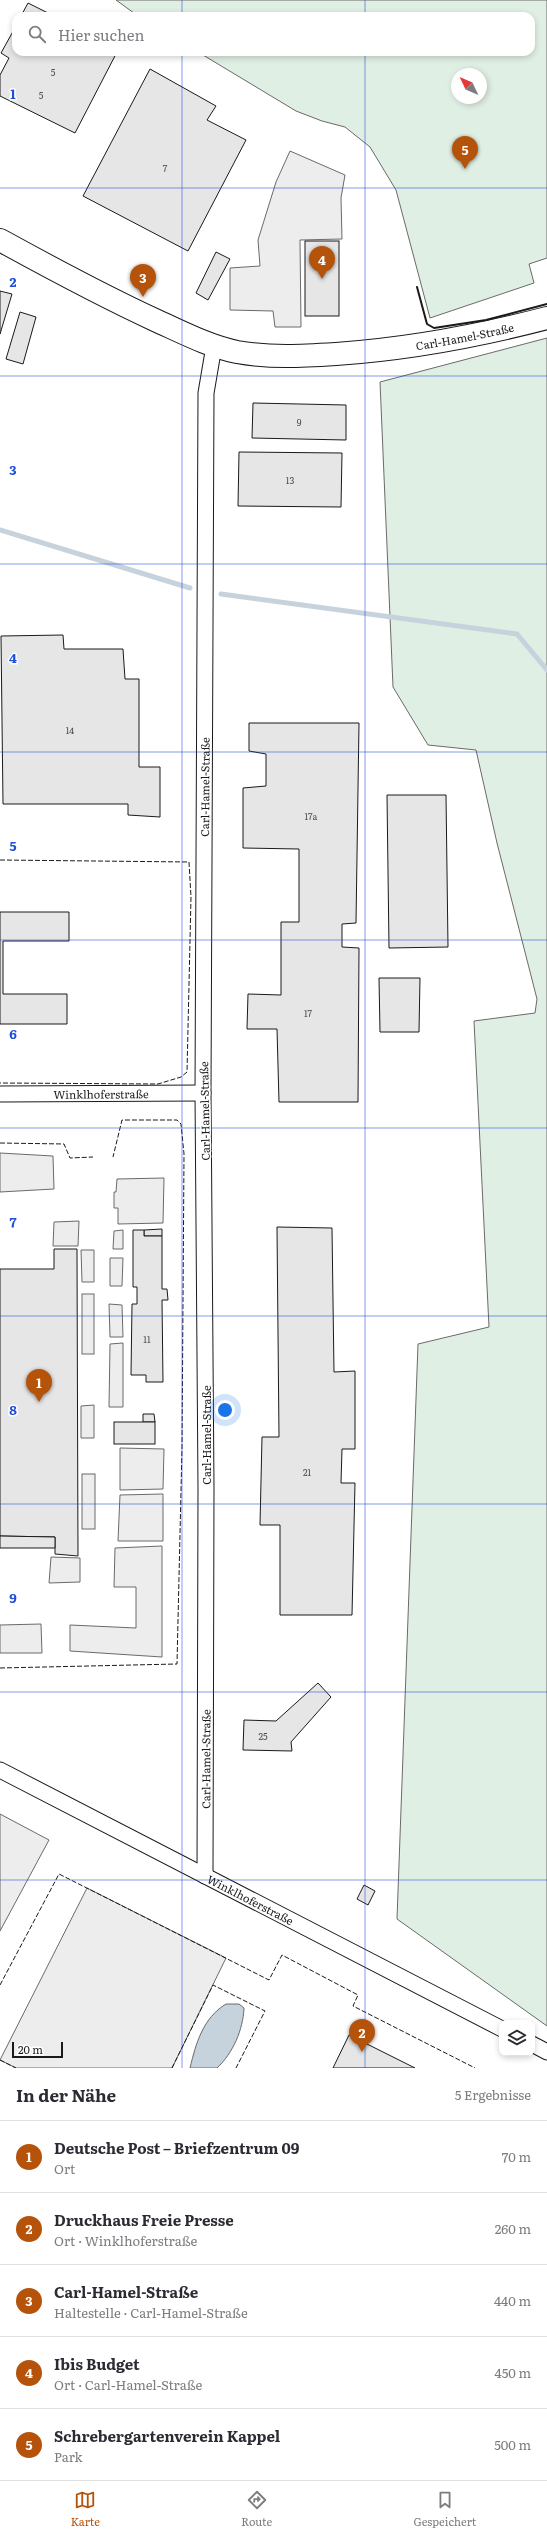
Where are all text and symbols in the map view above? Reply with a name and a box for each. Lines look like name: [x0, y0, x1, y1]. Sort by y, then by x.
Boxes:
search box: [12, 12, 535, 56]
icon: search: [26, 23, 48, 45]
text: Hier suchen: [58, 23, 144, 46]
house number: 5: [51, 65, 56, 79]
north arrow: [451, 68, 487, 104]
text: 1: [10, 84, 16, 103]
house number: 5: [39, 88, 44, 102]
pin: 5: [452, 136, 478, 169]
house number: 7: [163, 161, 168, 175]
pin: 4: [309, 246, 335, 279]
pin: 3: [130, 264, 156, 297]
text: 2: [10, 272, 17, 291]
street label: Carl-Hamel-Straße: [415, 318, 516, 353]
house number: 9: [297, 415, 302, 429]
text: 3: [9, 460, 17, 479]
house number: 13: [286, 473, 294, 487]
text: 4: [9, 648, 17, 667]
house number: 14: [66, 723, 74, 737]
street label: Carl-Hamel-Straße: [196, 737, 213, 837]
house number: 17a: [305, 809, 318, 823]
text: 5: [9, 836, 17, 855]
house number: 17: [304, 1006, 312, 1020]
text: 6: [9, 1024, 17, 1043]
street label: Carl-Hamel-Straße: [195, 1061, 213, 1161]
street label: Winklhoferstraße: [53, 1085, 149, 1102]
text: 7: [9, 1212, 17, 1231]
house number: 11: [143, 1332, 151, 1346]
pin: 1: [26, 1369, 52, 1402]
street label: Carl-Hamel-Straße: [198, 1385, 214, 1485]
text: 8: [9, 1400, 17, 1419]
your location: [215, 1400, 235, 1420]
house number: 21: [303, 1465, 311, 1479]
text: 9: [9, 1588, 17, 1607]
street label: Carl-Hamel-Straße: [197, 1709, 213, 1809]
house number: 25: [258, 1729, 268, 1743]
street label: Winklhoferstraße: [205, 1870, 297, 1928]
pin: 2: [349, 2019, 375, 2052]
map controls: [499, 2020, 535, 2056]
button: layers: [499, 2020, 535, 2056]
scale bar: [12, 2040, 63, 2059]
text: 20 m: [18, 2041, 43, 2057]
text: In der Nähe: [16, 2082, 116, 2107]
text: 5 Ergebnisse: [455, 2085, 531, 2104]
text: Deutsche Post – Briefzentrum 09: [54, 2136, 299, 2159]
text: 1: [26, 2147, 32, 2166]
text: 70 m: [502, 2147, 531, 2166]
text: Ort: [54, 2159, 75, 2178]
text: Druckhaus Freie Presse: [54, 2208, 234, 2231]
text: 2: [26, 2219, 32, 2238]
text: 260 m: [495, 2219, 531, 2238]
text: Ort · Winklhoferstraße: [54, 2231, 197, 2250]
text: Carl-Hamel-Straße: [54, 2280, 198, 2303]
text: 3: [25, 2291, 33, 2310]
text: 440 m: [494, 2291, 531, 2310]
text: Haltestelle · Carl-Hamel-Straße: [54, 2303, 248, 2322]
text: Ibis Budget: [54, 2352, 140, 2375]
text: 4: [25, 2363, 33, 2382]
text: 450 m: [495, 2363, 531, 2382]
text: Ort · Carl-Hamel-Straße: [54, 2375, 202, 2394]
text: Schrebergartenverein Kappel: [54, 2424, 280, 2447]
text: 5: [25, 2435, 33, 2454]
text: 500 m: [494, 2435, 531, 2454]
text: Park: [54, 2447, 83, 2466]
tab: Karte: [71, 2489, 100, 2529]
tab: Route: [241, 2489, 272, 2529]
tab: Gespeichert: [413, 2489, 476, 2529]

